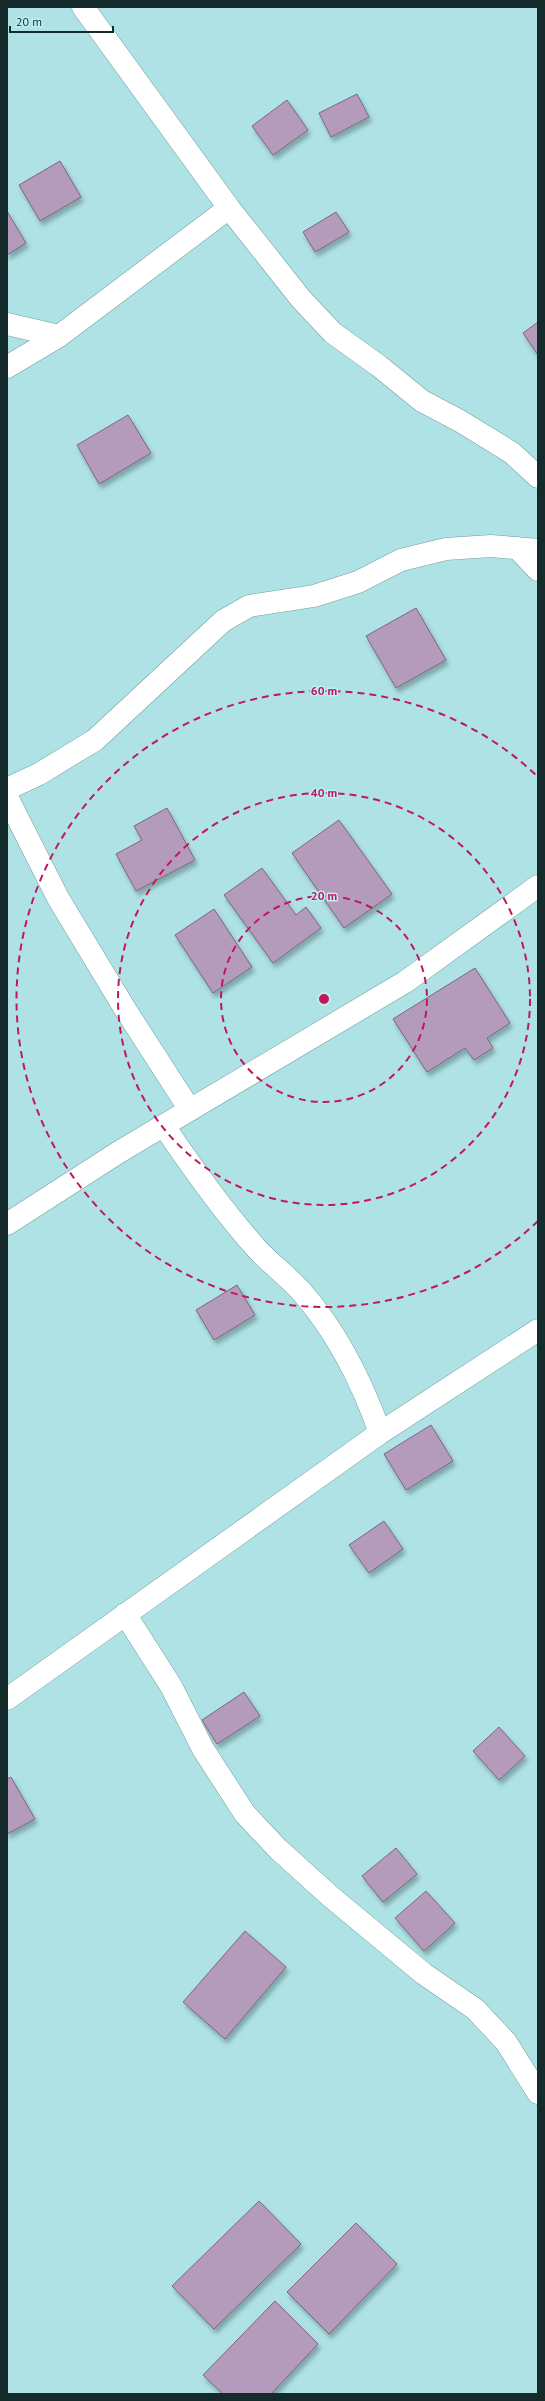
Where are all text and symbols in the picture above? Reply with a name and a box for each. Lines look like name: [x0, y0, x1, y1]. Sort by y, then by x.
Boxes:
scale bar: [10, 8, 113, 34]
text: 20 m: [16, 14, 42, 29]
text: 60 m: [311, 683, 337, 698]
text: 40 m: [311, 785, 337, 800]
text: 20 m: [311, 888, 337, 903]
centre of rings: [317, 992, 331, 1006]

